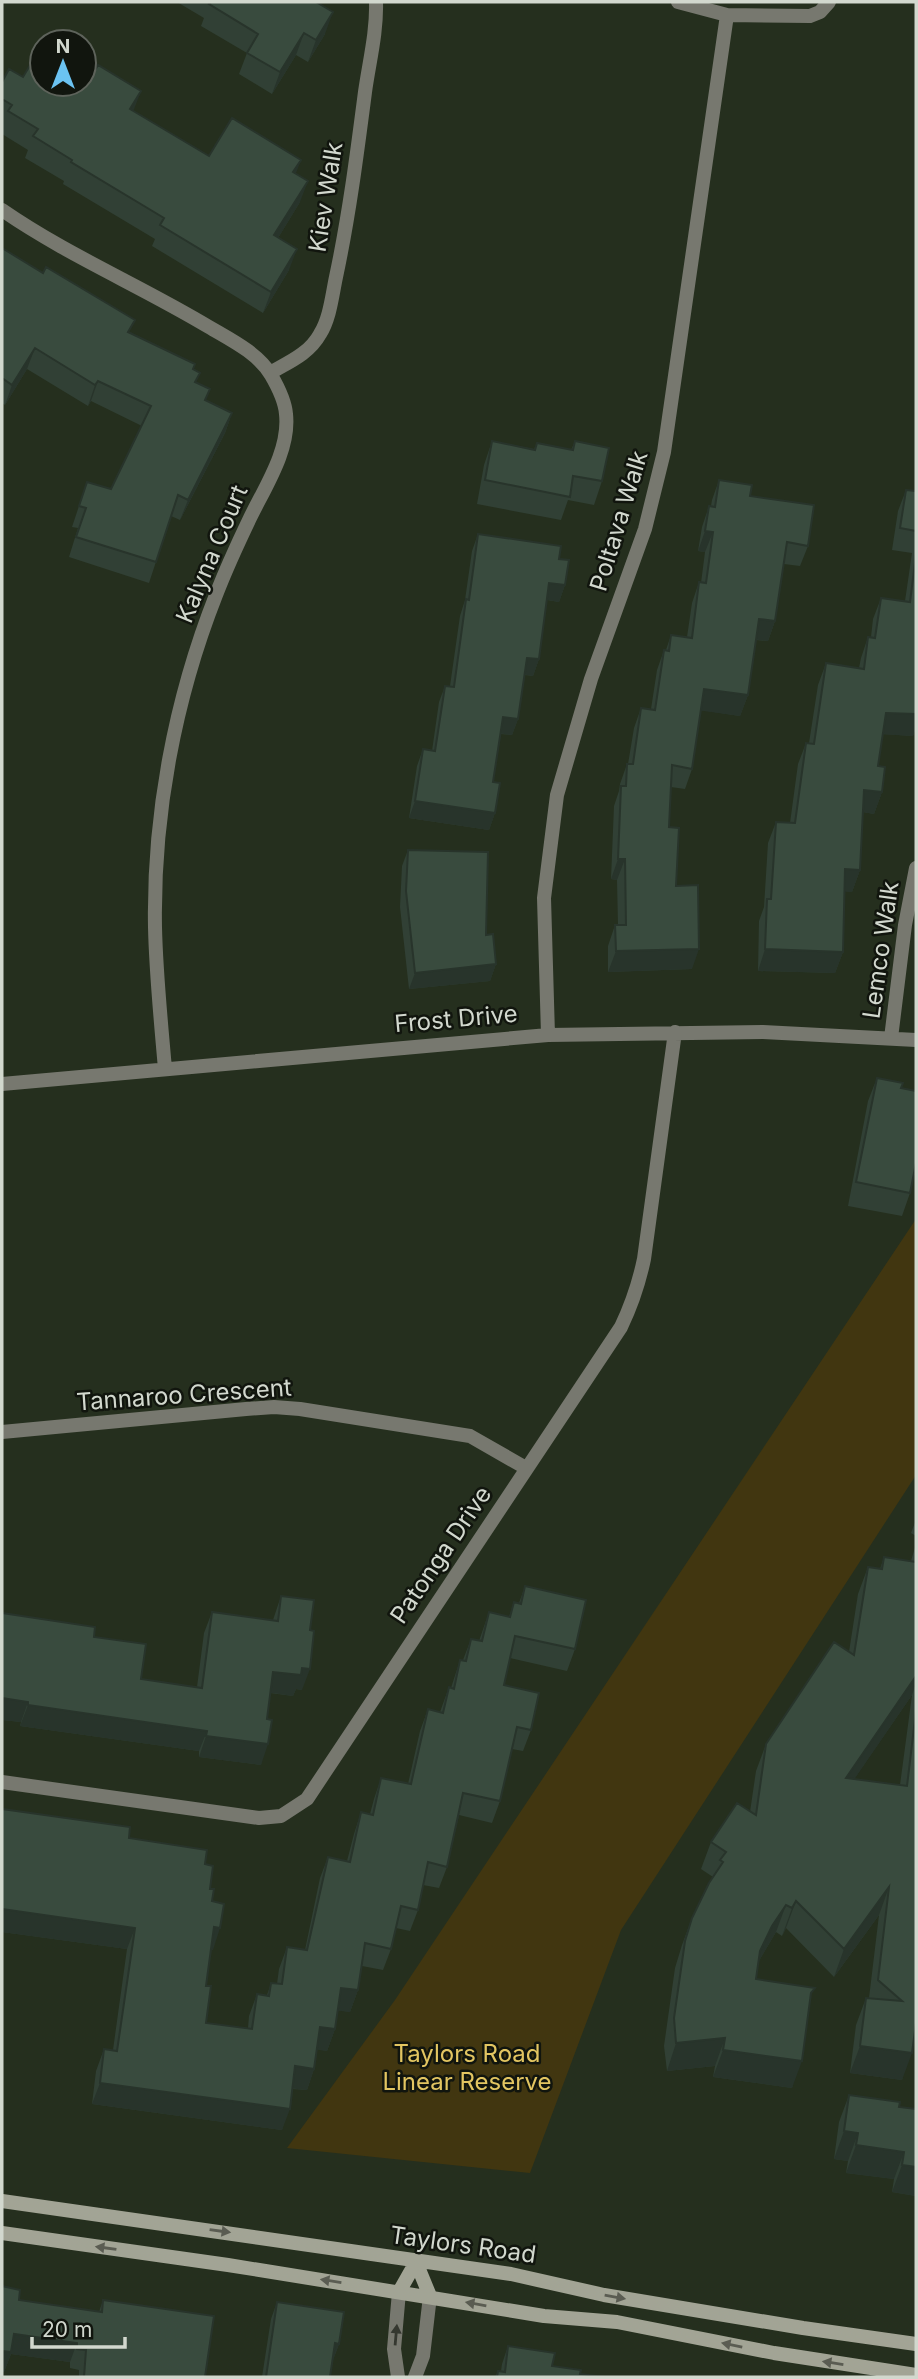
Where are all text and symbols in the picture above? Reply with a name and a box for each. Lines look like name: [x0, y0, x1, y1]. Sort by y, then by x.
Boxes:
north arrow: [28, 28, 98, 98]
text: N: [56, 35, 70, 58]
street label: Kiev Walk: [303, 140, 349, 254]
street label: Poltava Walk: [583, 447, 654, 595]
street label: Kalyna Court: [170, 480, 254, 627]
street label: Lemco Walk: [857, 879, 904, 1020]
street label: Frost Drive: [393, 999, 519, 1038]
street label: Tannaroo Crescent: [75, 1373, 293, 1416]
street label: Patonga Drive: [384, 1480, 497, 1629]
park label: Taylors Road Linear Reserve: [382, 2039, 552, 2096]
street label: Taylors Road: [388, 2220, 538, 2269]
one-way arrow: [210, 2226, 232, 2237]
one-way arrow: [95, 2242, 117, 2253]
one-way arrow: [320, 2275, 342, 2286]
one-way arrow: [604, 2291, 626, 2302]
one-way arrow: [465, 2298, 487, 2309]
scale bar: [32, 2306, 124, 2350]
text: 20 m: [42, 2317, 92, 2342]
one-way arrow: [391, 2323, 402, 2345]
one-way arrow: [721, 2339, 743, 2350]
one-way arrow: [822, 2357, 844, 2368]

